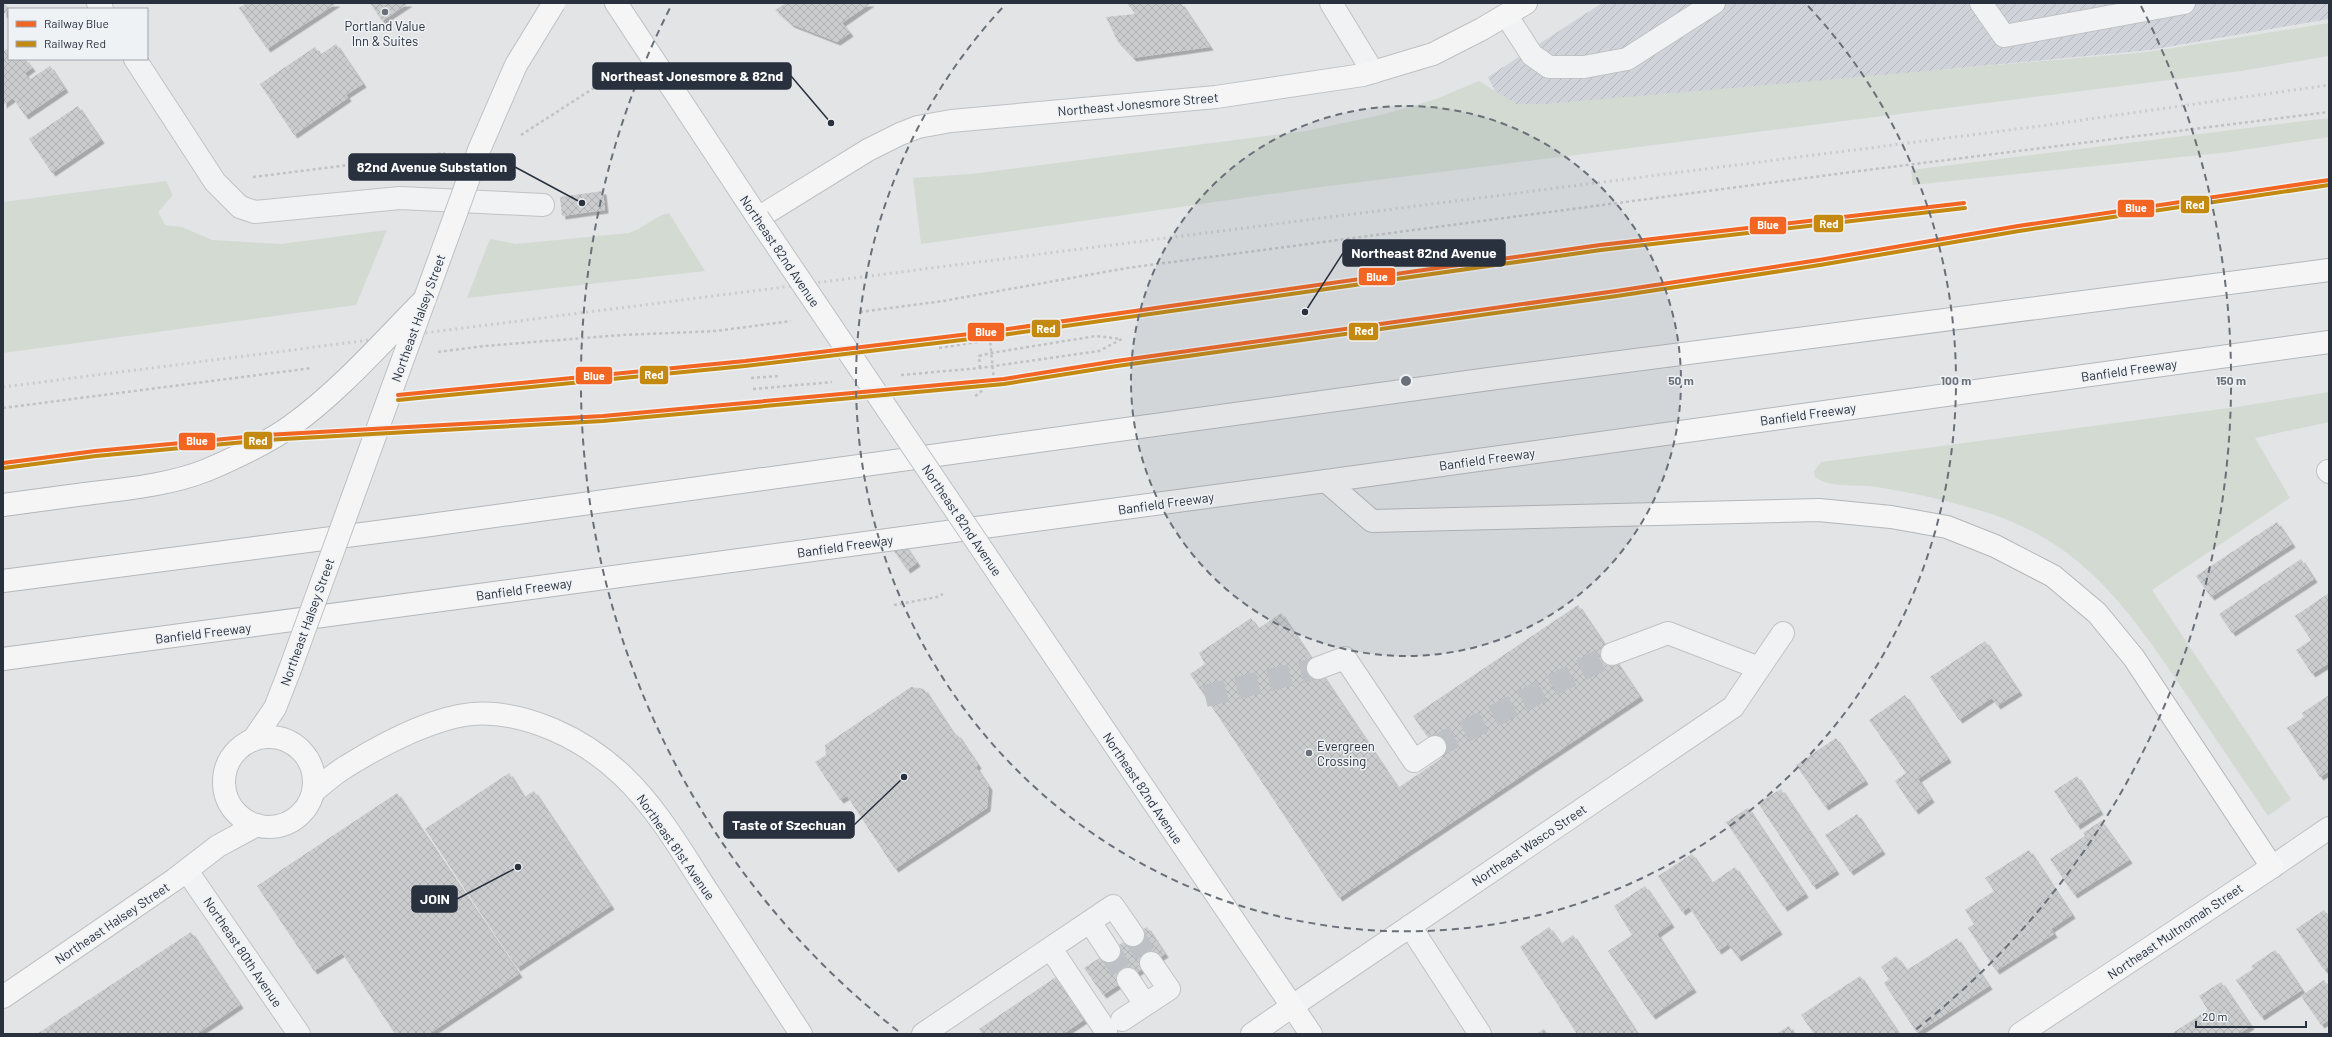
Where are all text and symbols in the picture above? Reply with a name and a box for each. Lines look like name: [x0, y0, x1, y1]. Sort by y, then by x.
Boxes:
marker: Portland Value Inn & Suites: [380, 7, 390, 17]
legend: [8, 8, 148, 60]
text: Railway Blue: [44, 16, 109, 30]
place label: Portland Value Inn & Suites: [344, 18, 426, 49]
text: Railway Red: [44, 36, 106, 50]
callout: Northeast Jonesmore & 82nd: [593, 63, 791, 89]
text: Northeast Jonesmore & 82nd: [601, 67, 783, 84]
street label: Northeast Jonesmore Street: [1057, 89, 1219, 119]
callout: 82nd Avenue Substation: [349, 154, 515, 180]
text: 82nd Avenue Substation: [357, 158, 507, 175]
street label: Northeast 82nd Avenue: [737, 192, 823, 310]
line badge: Red: [2180, 195, 2210, 214]
text: Red: [2186, 198, 2204, 211]
line badge: Blue: [2117, 199, 2155, 218]
text: Blue: [2125, 201, 2147, 214]
line badge: Red: [1813, 214, 1844, 233]
line badge: Blue: [1749, 216, 1787, 235]
text: Red: [1820, 217, 1838, 230]
text: Blue: [1757, 218, 1779, 231]
callout: Northeast 82nd Avenue: [1343, 240, 1505, 266]
text: Northeast 82nd Avenue: [1351, 244, 1497, 261]
street label: Northeast Halsey Street: [387, 252, 449, 384]
line badge: Blue: [1358, 267, 1396, 286]
text: Blue: [1366, 270, 1388, 283]
line badge: Red: [1031, 319, 1061, 338]
line badge: Blue: [967, 322, 1005, 342]
text: Red: [1037, 322, 1055, 335]
line badge: Red: [1348, 322, 1379, 341]
text: Red: [1355, 324, 1373, 337]
text: Blue: [975, 325, 997, 338]
street label: Banfield Freeway: [2080, 355, 2178, 385]
line badge: Red: [639, 365, 669, 385]
line badge: Blue: [575, 366, 613, 385]
text: Red: [645, 368, 663, 381]
text: Blue: [583, 369, 605, 382]
text: 50 m: [1668, 373, 1694, 387]
text: 100 m: [1941, 373, 1971, 387]
text: 150 m: [2216, 373, 2246, 387]
centre of rings: [1399, 374, 1413, 388]
street label: Banfield Freeway: [1759, 399, 1857, 429]
line badge: Red: [243, 431, 273, 450]
line badge: Blue: [178, 432, 216, 451]
text: Blue: [186, 434, 208, 447]
text: Red: [249, 434, 267, 447]
street label: Banfield Freeway: [1438, 444, 1536, 474]
street label: Northeast 82nd Avenue: [919, 461, 1005, 579]
street label: Banfield Freeway: [1117, 488, 1215, 518]
street label: Banfield Freeway: [796, 531, 894, 561]
street label: Northeast Halsey Street: [276, 556, 338, 688]
street label: Banfield Freeway: [475, 574, 573, 604]
street label: Banfield Freeway: [154, 619, 252, 647]
street label: Northeast 82nd Avenue: [1100, 729, 1186, 847]
place label: Evergreen Crossing: [1317, 738, 1375, 769]
marker: Evergreen Crossing: [1304, 748, 1314, 758]
street label: Northeast 81st Avenue: [633, 791, 719, 903]
street label: Northeast Wasco Street: [1469, 801, 1589, 889]
callout: Taste of Szechuan: [724, 812, 854, 838]
text: Taste of Szechuan: [732, 816, 846, 833]
street label: Northeast Halsey Street: [52, 879, 172, 967]
street label: Northeast Multnomah Street: [2104, 880, 2246, 982]
callout: JOIN: [412, 886, 457, 912]
text: JOIN: [420, 890, 450, 907]
street label: Northeast 80th Avenue: [200, 894, 286, 1010]
scale bar: [2196, 1003, 2306, 1029]
text: 20 m: [2202, 1009, 2228, 1023]

